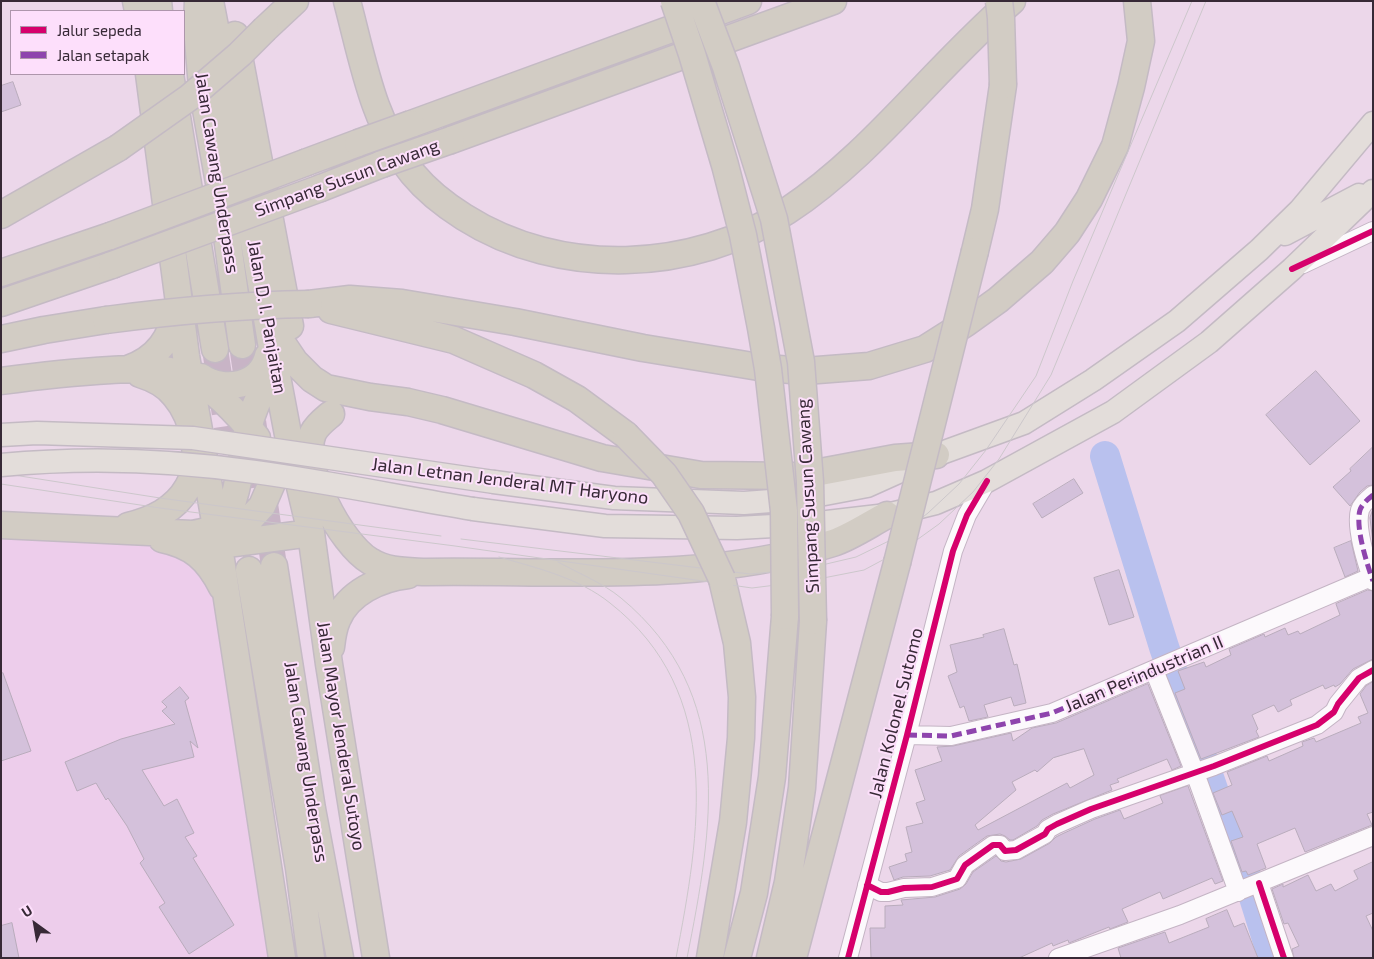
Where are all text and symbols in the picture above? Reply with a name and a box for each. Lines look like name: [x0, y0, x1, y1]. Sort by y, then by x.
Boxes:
legend: [10, 10, 185, 75]
text: Jalur sepeda: [57, 21, 142, 39]
text: Jalan setapak: [57, 46, 149, 64]
street label: Jalan Cawang Underpass: [190, 71, 244, 275]
street label: Simpang Susun Cawang: [252, 135, 442, 221]
street label: Jalan D. I. Panjaitan: [243, 239, 291, 395]
street label: Simpang Susun Cawang: [792, 398, 824, 594]
street label: Jalan Letnan Jenderal MT Haryono: [370, 453, 650, 509]
street label: Jalan Mayor Jenderal Sutoyo: [312, 620, 370, 852]
street label: Jalan Kolonel Sutomo: [864, 626, 928, 800]
street label: Jalan Perindustrian II: [1062, 631, 1226, 717]
street label: Jalan Cawang Underpass: [279, 660, 333, 864]
north arrow: [10, 899, 60, 949]
text: U: [18, 901, 35, 921]

